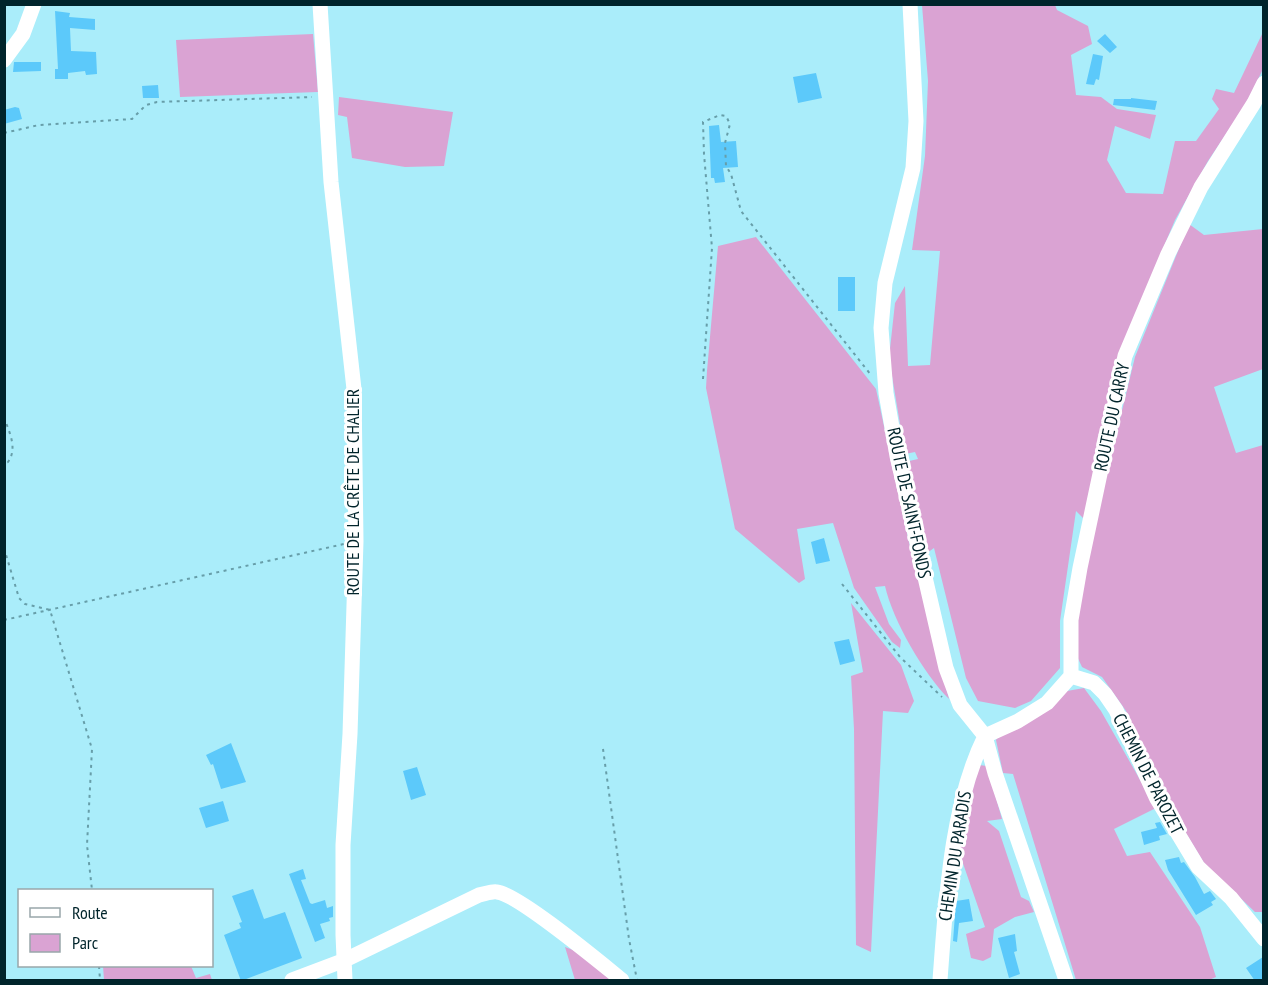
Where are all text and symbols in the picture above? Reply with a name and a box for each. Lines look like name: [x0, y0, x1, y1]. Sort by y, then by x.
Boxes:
street label: ROUTE DU CARRY: [1089, 360, 1134, 473]
street label: ROUTE DE LA CRÊTE DE CHALIER: [341, 388, 364, 595]
street label: ROUTE DE SAINT-FONDS: [882, 425, 937, 581]
street label: CHEMIN DE PAROZET: [1108, 709, 1189, 838]
street label: CHEMIN DU PARADIS: [933, 789, 976, 923]
legend: [18, 889, 213, 967]
text: Route: [72, 901, 108, 924]
text: Parc: [72, 931, 99, 954]

